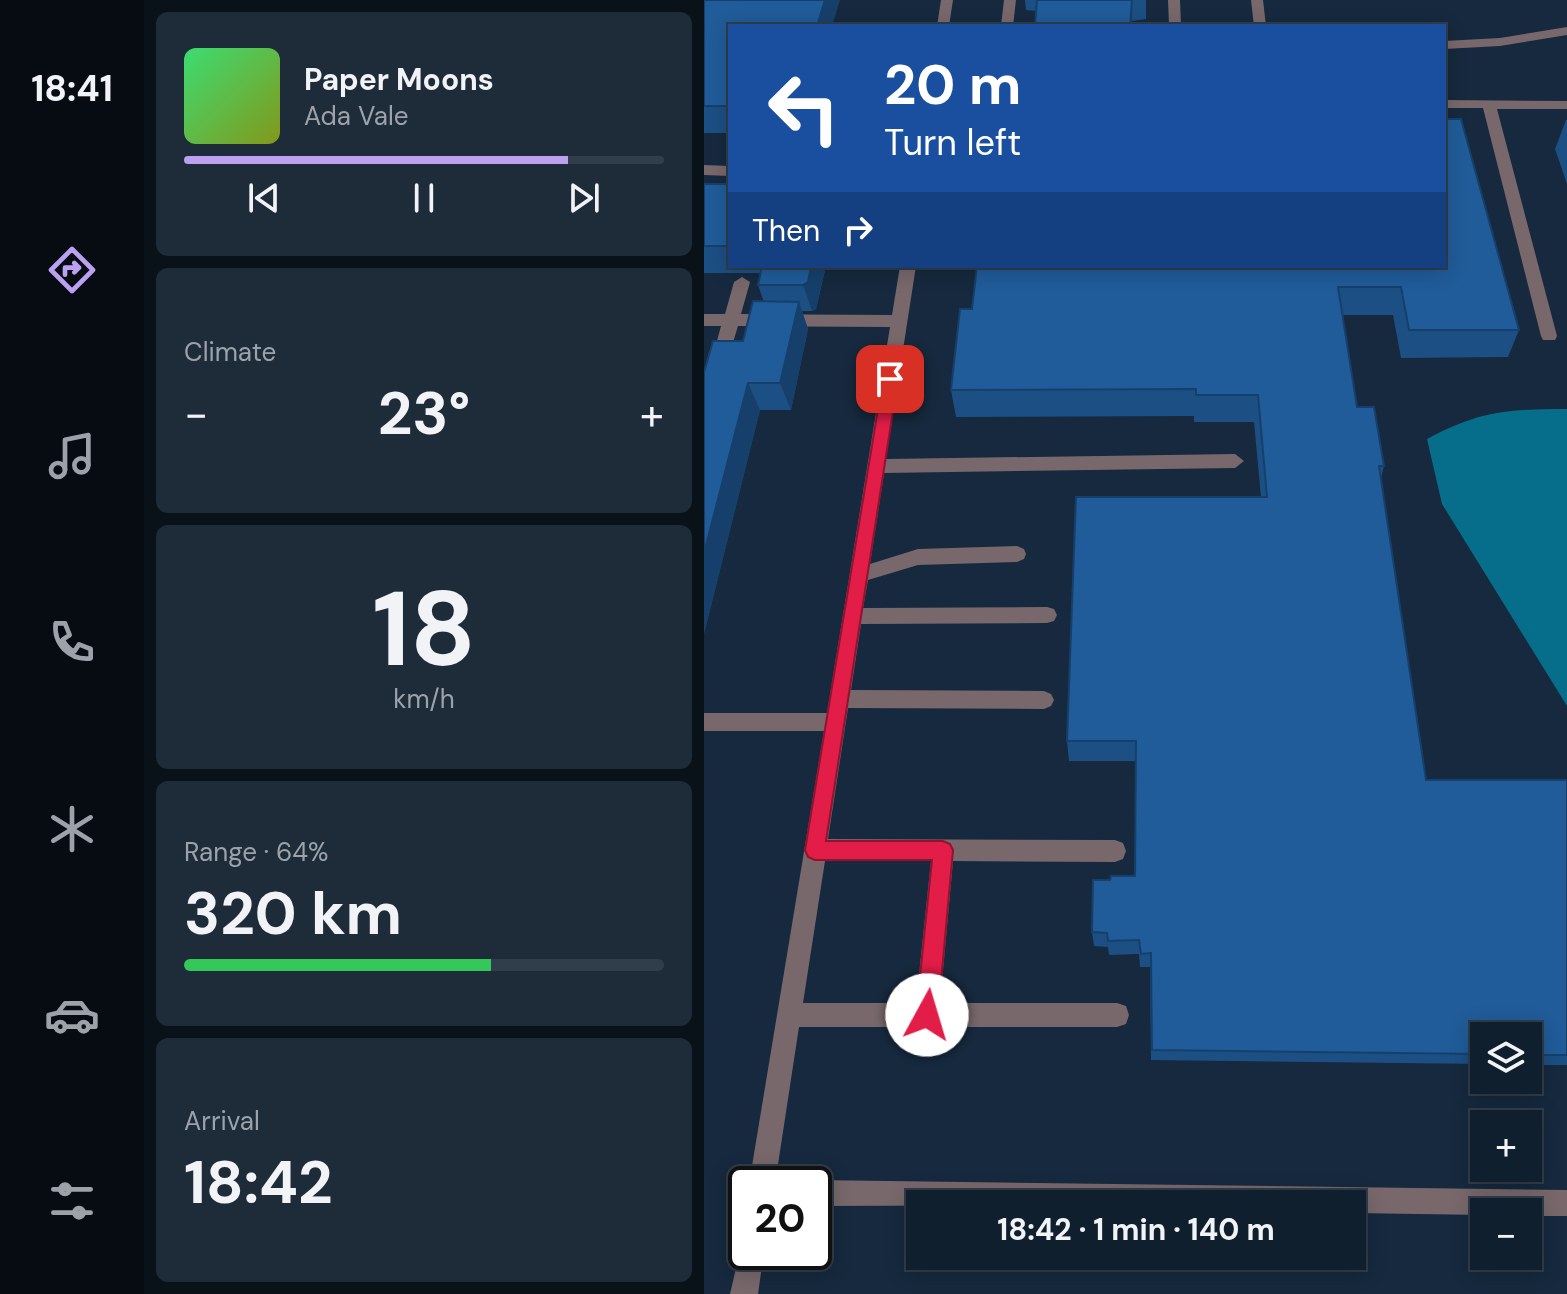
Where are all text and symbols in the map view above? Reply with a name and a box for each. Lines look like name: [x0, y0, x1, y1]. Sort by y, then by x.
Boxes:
text: 20 m: [884, 48, 1021, 121]
icon: left: [752, 56, 856, 160]
text: Paper Moons: [304, 60, 494, 99]
text: 18:41: [31, 65, 113, 112]
text: Ada Vale: [304, 99, 409, 133]
text: Turn left: [884, 119, 1021, 166]
icon: previous: [242, 176, 286, 220]
icon: pause: [402, 176, 446, 220]
icon: next: [562, 176, 606, 220]
icon: right: [836, 208, 880, 252]
text: Then: [752, 211, 820, 250]
icon: directions: [44, 242, 100, 298]
text: Climate: [184, 335, 276, 369]
pin: [856, 345, 924, 413]
icon: arrive: [868, 357, 912, 401]
text: 23°: [378, 374, 470, 453]
text: −: [184, 385, 208, 443]
text: +: [640, 385, 664, 443]
icon: music: [44, 428, 100, 484]
text: 18: [372, 562, 476, 697]
icon: phone: [44, 614, 100, 670]
text: km/h: [393, 682, 455, 716]
icon: climate: [44, 801, 100, 857]
text: Range · 64%: [184, 835, 328, 869]
text: 320 km: [184, 874, 402, 953]
position arrow: [885, 973, 969, 1057]
icon: car: [44, 987, 100, 1043]
map controls: [1470, 1022, 1542, 1270]
button: layers: [1470, 1022, 1542, 1094]
text: Arrival: [184, 1104, 260, 1138]
button: +: [1470, 1110, 1542, 1182]
text: 18:42: [184, 1143, 333, 1222]
speed limit sign: 20: [728, 1166, 832, 1270]
icon: filters: [44, 1173, 100, 1229]
button: −: [1470, 1198, 1542, 1270]
text: 18:42 · 1 min · 140 m: [997, 1210, 1275, 1249]

